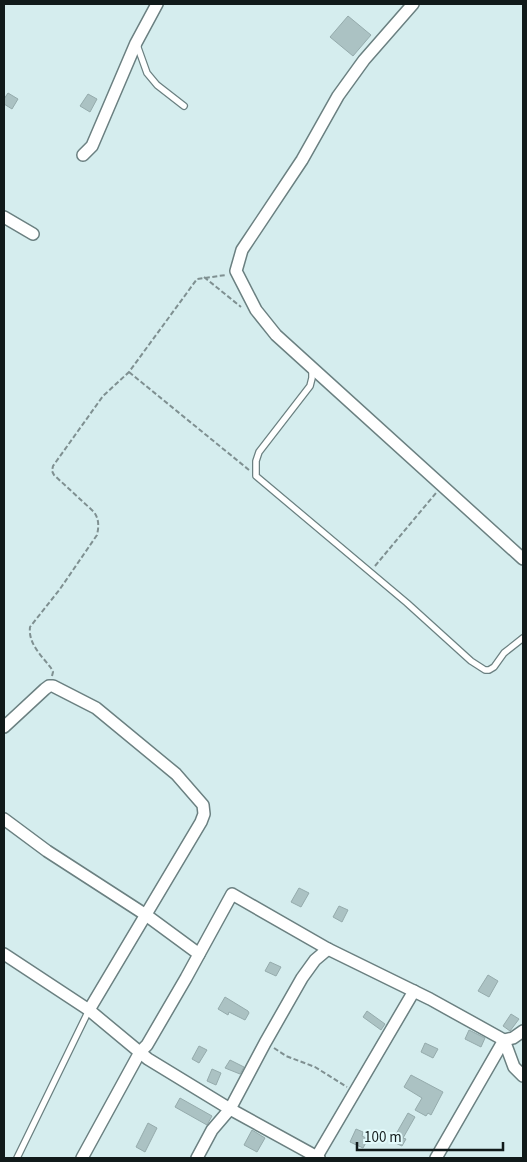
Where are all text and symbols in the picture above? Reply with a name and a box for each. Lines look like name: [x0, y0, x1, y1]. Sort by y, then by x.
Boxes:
scale bar: [357, 1120, 503, 1152]
text: 100 m: [364, 1127, 402, 1148]

